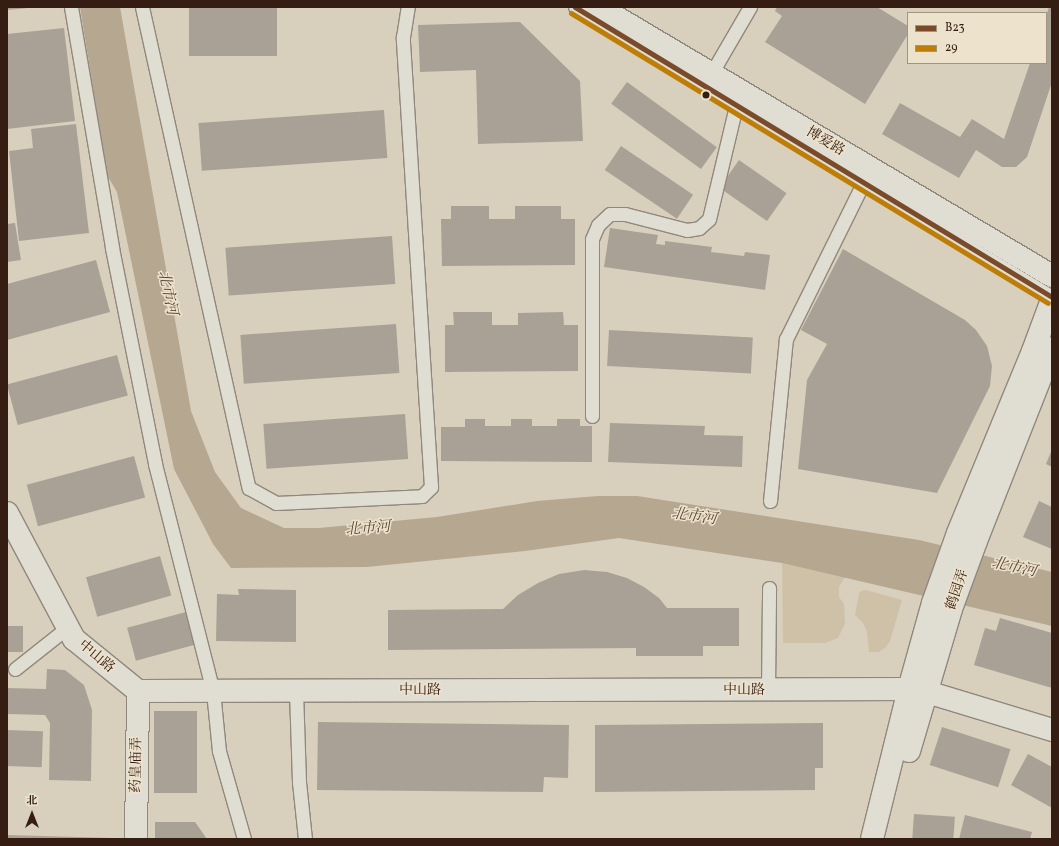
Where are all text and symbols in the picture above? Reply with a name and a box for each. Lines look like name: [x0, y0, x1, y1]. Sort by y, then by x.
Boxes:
legend: [907, 12, 1047, 64]
text: B23: [945, 20, 965, 36]
text: 29: [945, 40, 958, 56]
unlabelled marker: [701, 90, 711, 100]
street label: 博爱路: [803, 124, 847, 160]
water label: 北市河: [154, 269, 180, 317]
water label: 北市河: [670, 505, 718, 529]
water label: 北市河: [345, 518, 391, 540]
water label: 北市河: [990, 555, 1038, 581]
street label: 鹤园弄: [943, 567, 973, 613]
street label: 中山路: [75, 637, 117, 677]
street label: 中山路: [399, 683, 441, 699]
street label: 中山路: [723, 683, 765, 699]
street label: 药皇庙弄: [128, 737, 146, 793]
north arrow: [12, 794, 52, 834]
text: 北: [27, 794, 38, 809]

